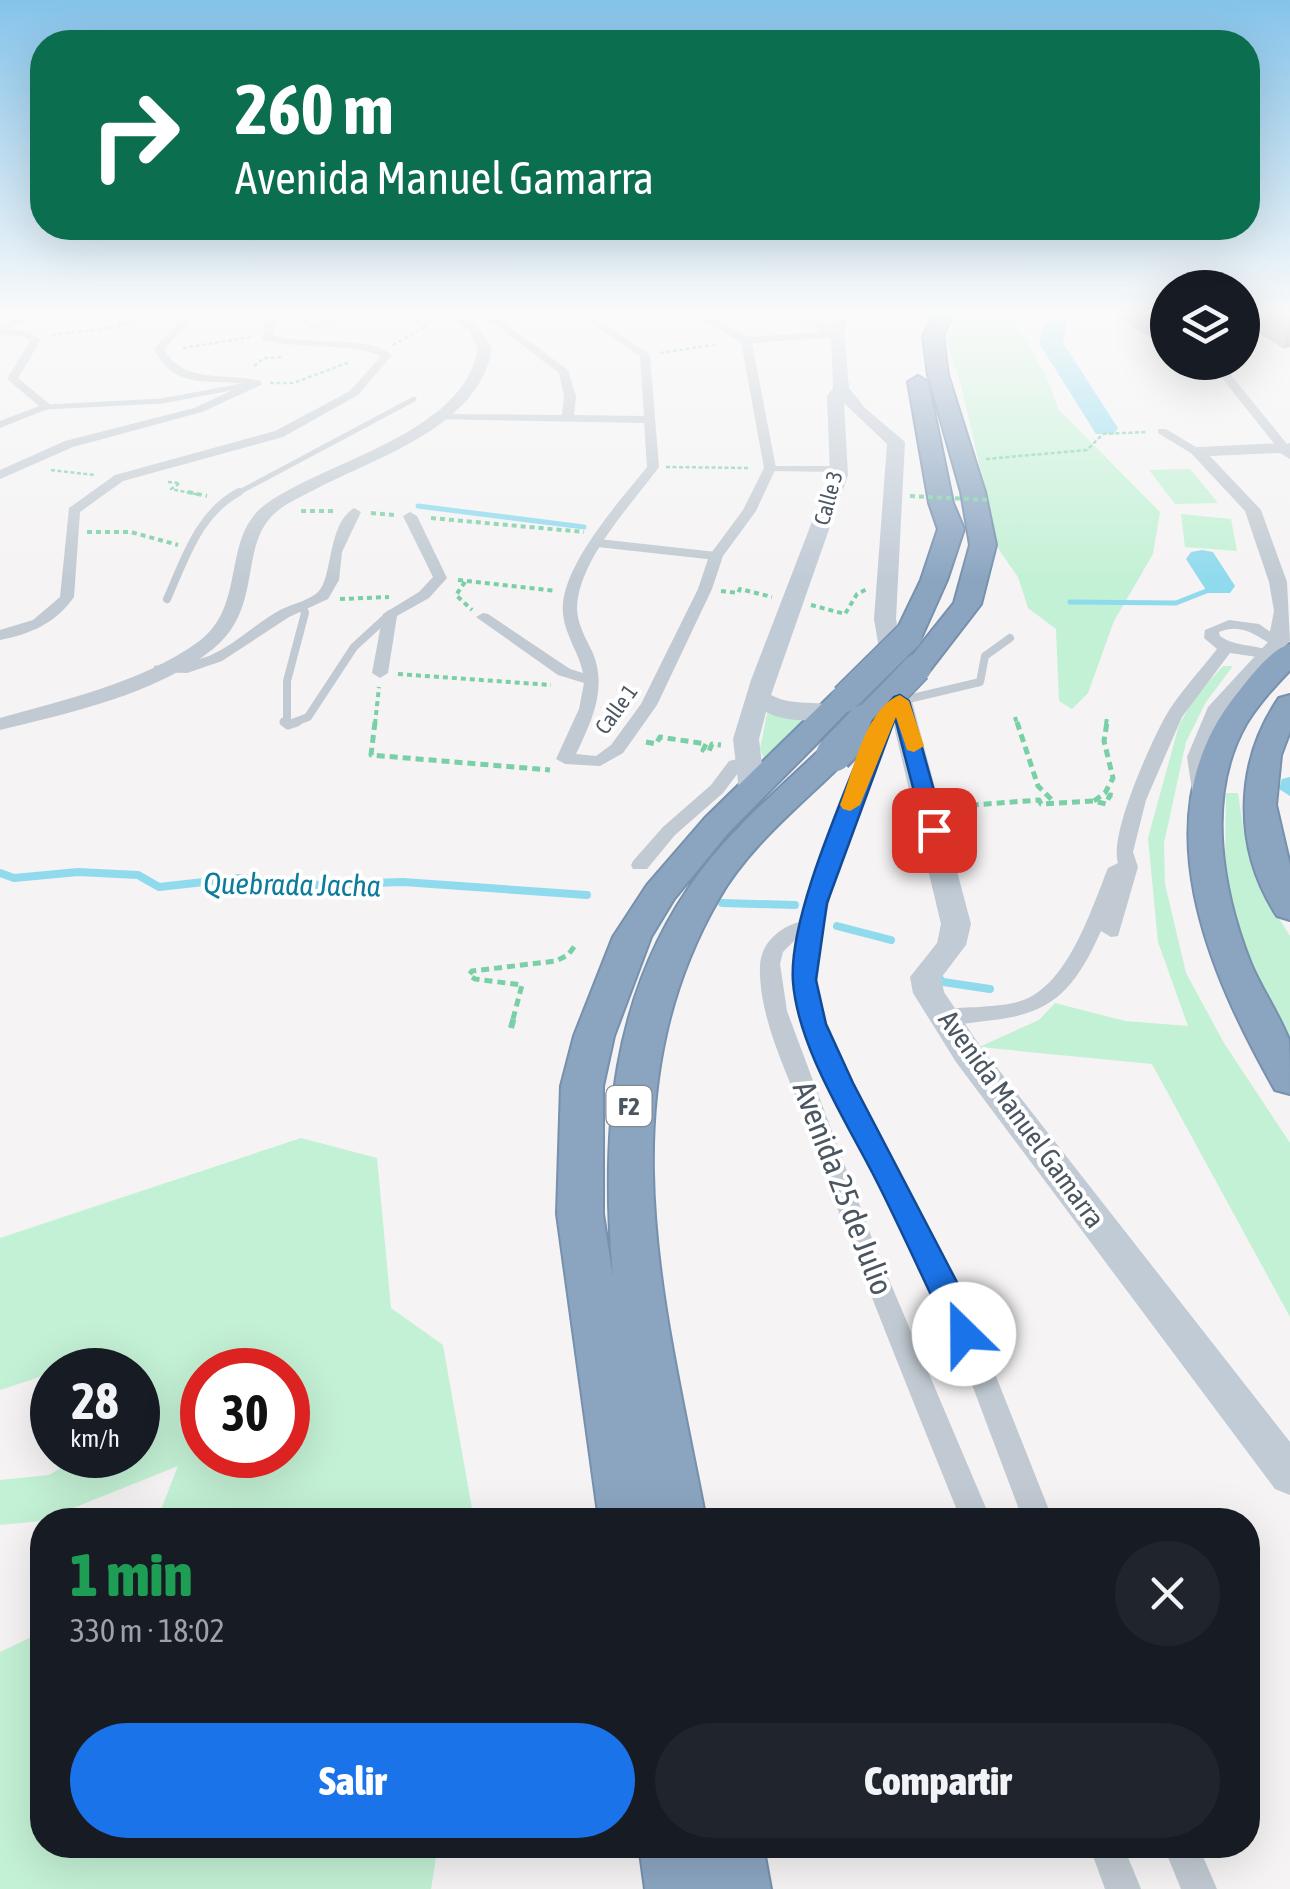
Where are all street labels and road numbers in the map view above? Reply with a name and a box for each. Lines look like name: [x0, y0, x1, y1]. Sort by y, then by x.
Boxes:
street label: Calle 3: [808, 468, 848, 528]
street label: Calle 1: [589, 679, 643, 739]
street label: Avenida Manuel Gamarra: [932, 1004, 1112, 1234]
street label: Avenida 25 de Julio: [786, 1076, 901, 1300]
road number: F2: [606, 1086, 652, 1126]

